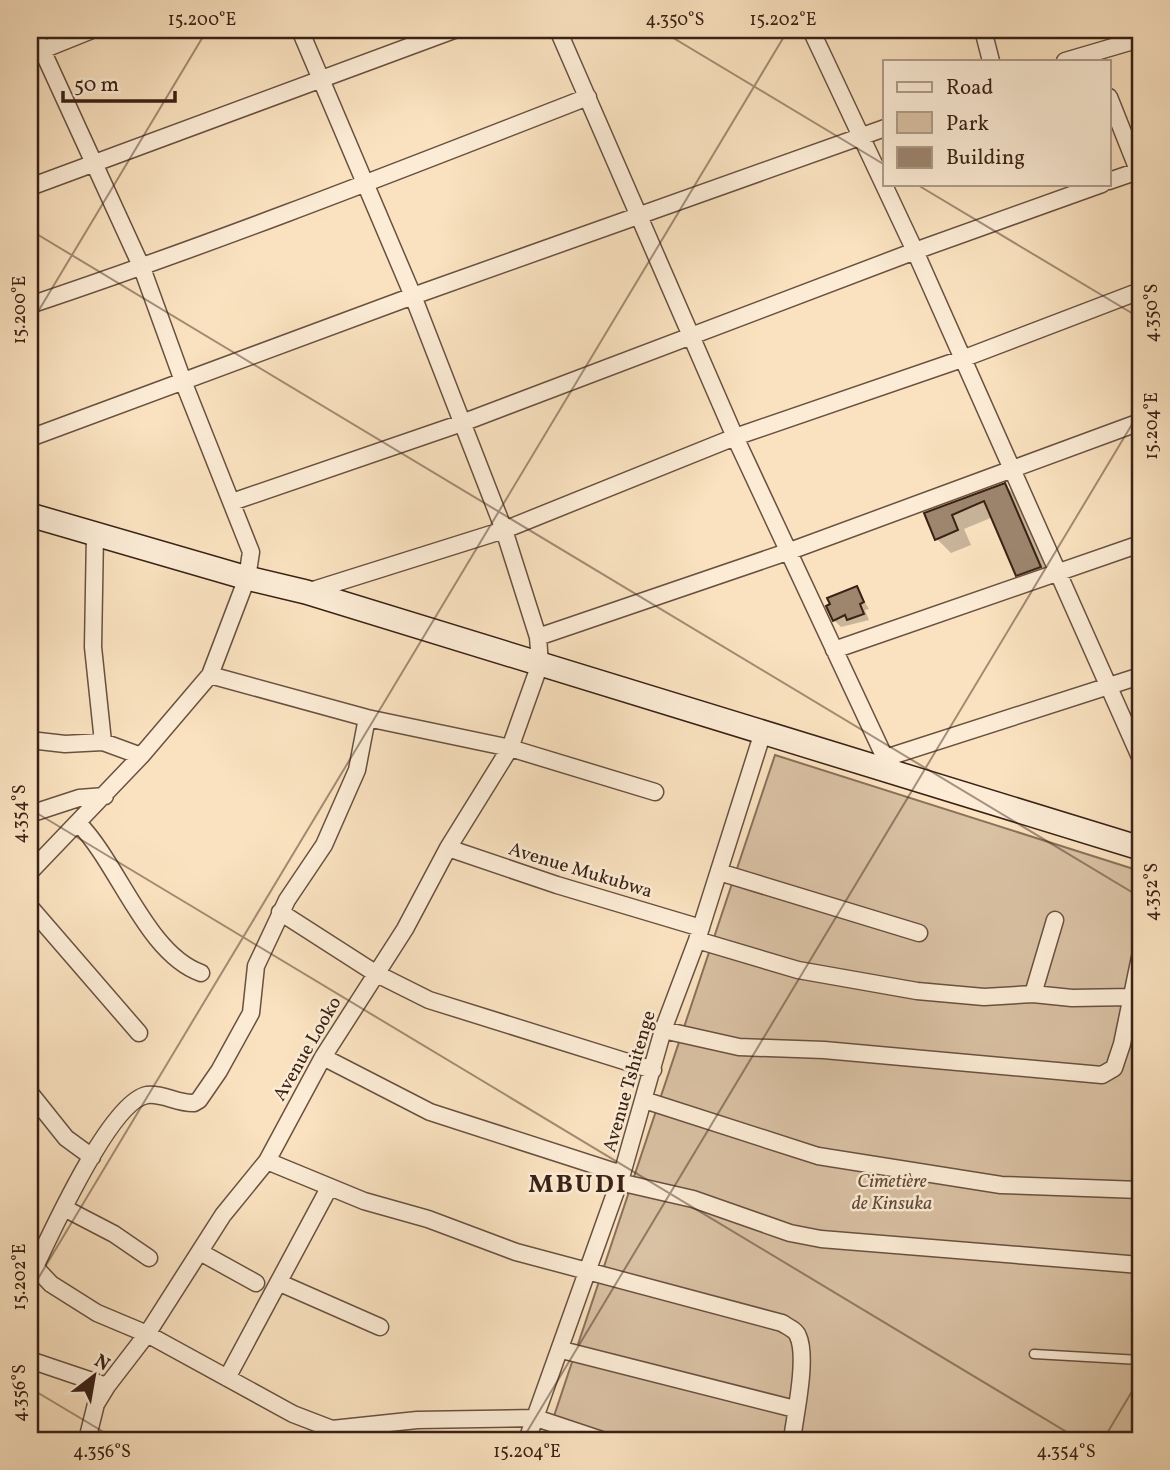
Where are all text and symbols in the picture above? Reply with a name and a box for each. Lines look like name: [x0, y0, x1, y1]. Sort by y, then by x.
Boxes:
text: 15.200°E: [168, 8, 236, 33]
text: 4.350°S: [645, 8, 705, 33]
text: 15.202°E: [749, 8, 817, 33]
scale bar: [63, 60, 175, 104]
legend: [883, 60, 1110, 186]
text: 50 m: [74, 71, 119, 100]
text: Road: [946, 74, 993, 103]
text: Park: [946, 110, 989, 139]
text: Building: [946, 144, 1025, 173]
text: 15.200°E: [8, 276, 33, 344]
text: 4.350°S: [1140, 283, 1165, 343]
text: 15.204°E: [1140, 392, 1165, 460]
text: 4.354°S: [8, 784, 33, 844]
street label: Avenue Mukubwa: [505, 837, 656, 905]
text: 4.352°S: [1140, 863, 1165, 921]
street label: Avenue Looko: [267, 992, 348, 1106]
street label: Avenue Tshitenge: [597, 1008, 663, 1155]
district label: MBUDI: [528, 1167, 628, 1203]
park label: Cimetière de Kinsuka: [852, 1169, 932, 1217]
text: 15.202°E: [8, 1243, 33, 1311]
north arrow: [60, 1340, 130, 1410]
text: N: [89, 1348, 115, 1378]
text: 4.356°S: [8, 1364, 33, 1422]
text: 4.356°S: [73, 1440, 131, 1465]
text: 15.204°E: [493, 1440, 561, 1465]
text: 4.354°S: [1036, 1440, 1096, 1465]

